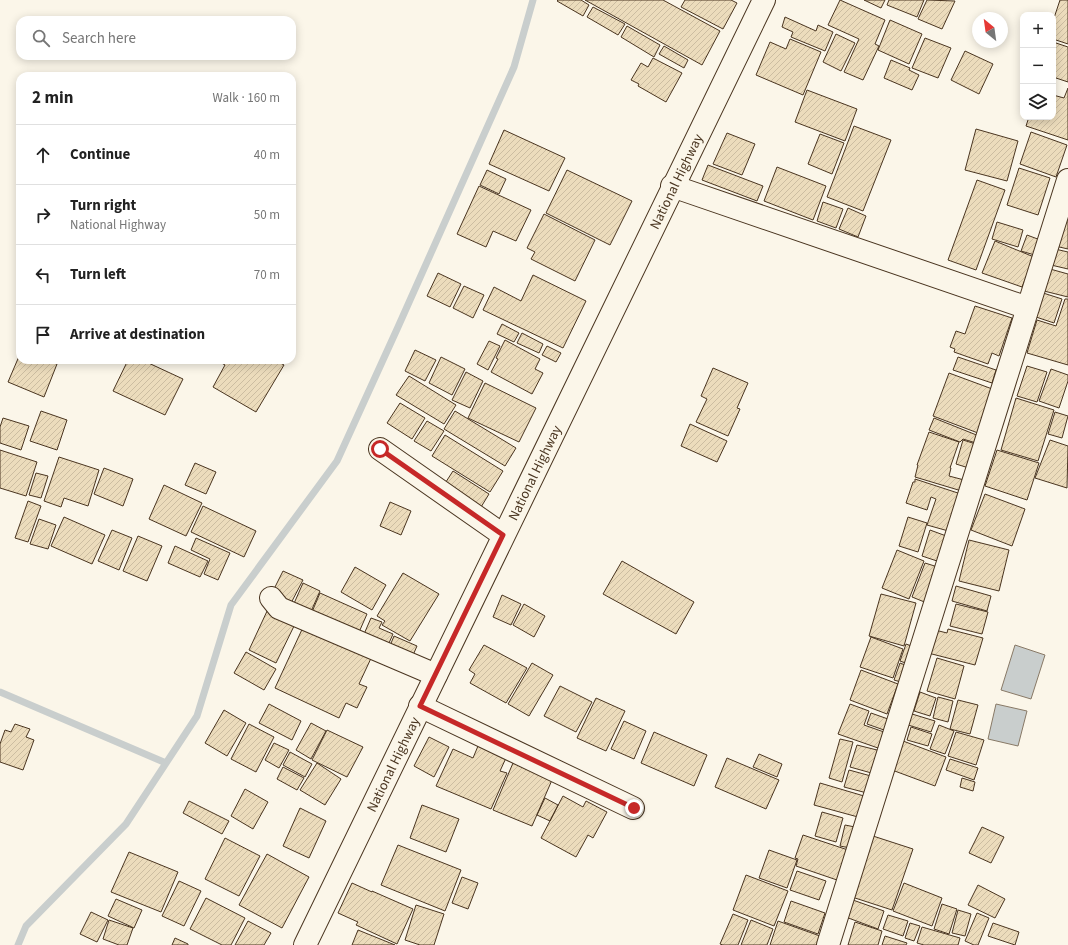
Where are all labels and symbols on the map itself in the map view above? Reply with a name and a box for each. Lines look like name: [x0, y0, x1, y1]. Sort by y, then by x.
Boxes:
north arrow: [972, 12, 1008, 48]
street label: National Highway: [645, 130, 709, 233]
street label: National Highway: [504, 422, 567, 524]
route start: [371, 440, 389, 458]
street label: National Highway: [362, 713, 426, 816]
route end: [625, 799, 643, 817]

